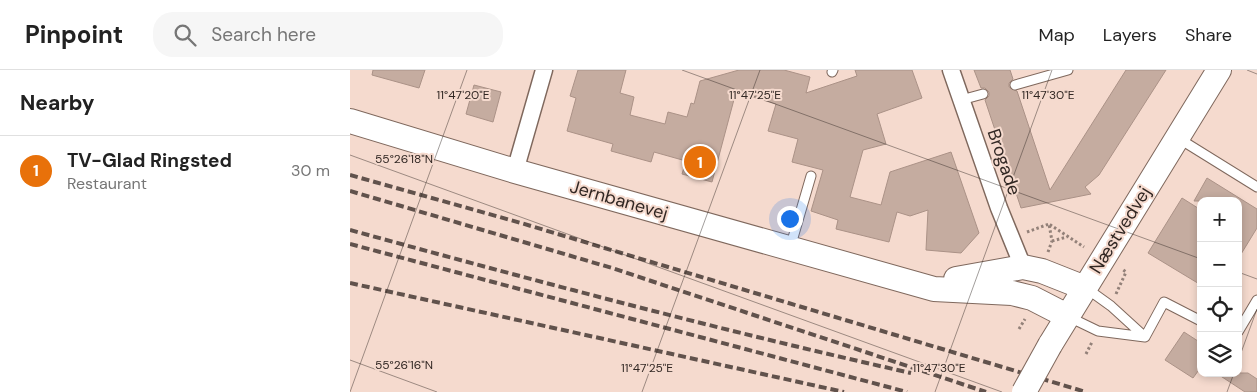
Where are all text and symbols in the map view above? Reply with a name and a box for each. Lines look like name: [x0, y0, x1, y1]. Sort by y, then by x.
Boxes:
search box: [153, 12, 503, 57]
text: Pinpoint: [25, 19, 123, 50]
icon: search: [171, 21, 199, 49]
text: Search here: [211, 22, 316, 47]
text: Map: [1039, 23, 1075, 47]
text: Layers: [1103, 23, 1157, 47]
text: Share: [1185, 23, 1232, 47]
text: 11°47'20"E: [437, 87, 490, 103]
text: 11°47'25"E: [729, 87, 781, 103]
text: 11°47'30"E: [1021, 87, 1075, 103]
text: Nearby: [20, 89, 94, 117]
street label: Brogade: [981, 126, 1027, 198]
pin: 1: [684, 143, 716, 181]
text: TV-Glad Ringsted: [67, 148, 232, 173]
text: 55°26'18"N: [375, 151, 433, 167]
text: 1: [33, 160, 39, 181]
text: 30 m: [291, 160, 330, 181]
text: Restaurant: [67, 173, 147, 194]
street label: Jernbanevej: [567, 175, 671, 225]
street label: Næstvedvej: [1084, 182, 1156, 278]
map controls: [1197, 197, 1242, 377]
button: +: [1197, 197, 1242, 242]
your location: [777, 206, 803, 232]
button: −: [1197, 242, 1242, 287]
button: locate: [1197, 287, 1242, 332]
button: layers: [1197, 332, 1242, 377]
text: 55°26'16"N: [375, 357, 433, 373]
text: 11°47'25"E: [621, 360, 673, 376]
text: 11°47'30"E: [912, 360, 966, 376]

